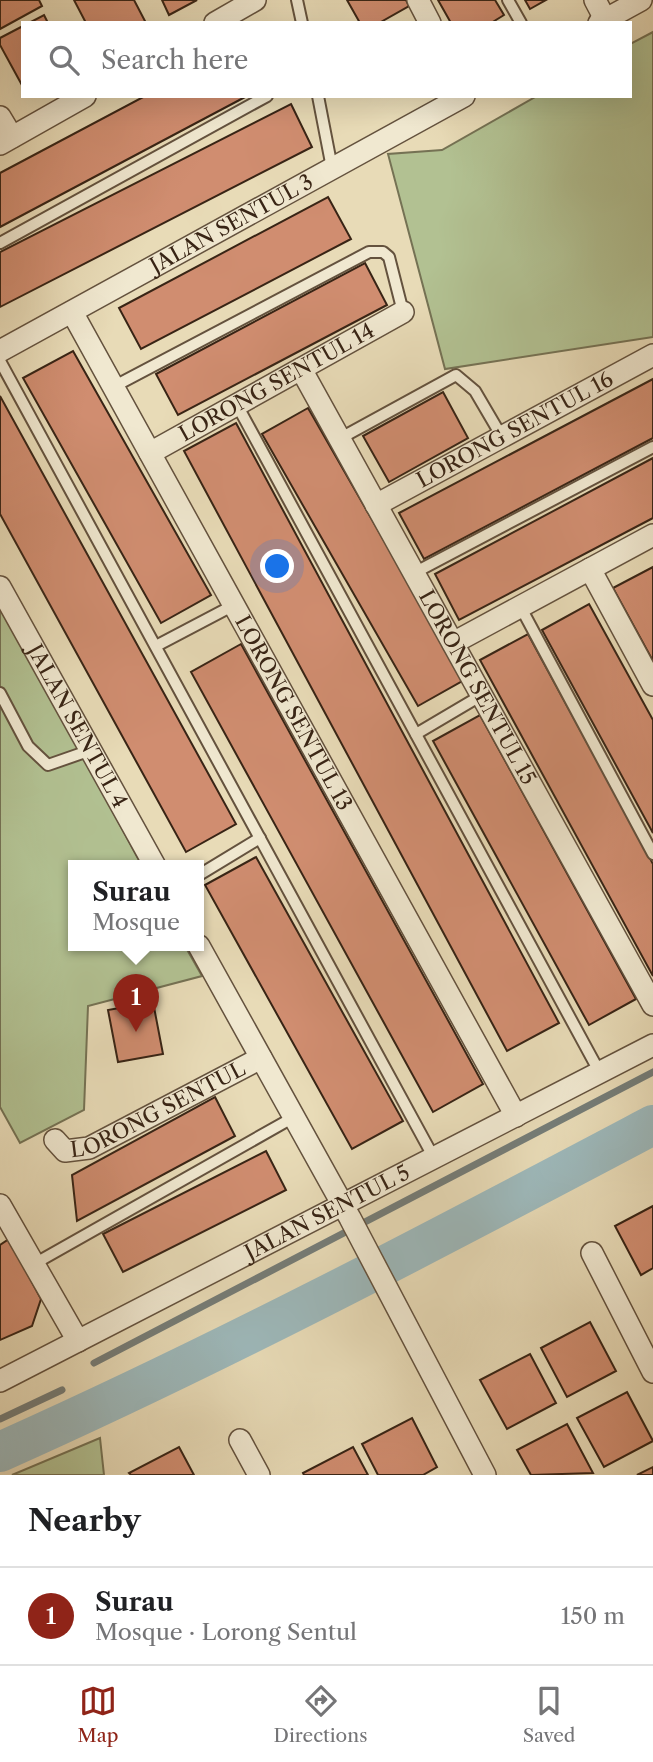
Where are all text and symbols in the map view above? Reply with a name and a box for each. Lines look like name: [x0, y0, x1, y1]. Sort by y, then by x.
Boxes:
search box: [21, 21, 632, 98]
icon: search: [45, 41, 83, 79]
text: Search here: [101, 44, 248, 76]
street label: JALAN SENTUL 3: [143, 169, 317, 280]
street label: LORONG SENTUL 14: [175, 318, 378, 446]
street label: LORONG SENTUL 16: [412, 366, 617, 493]
your location: [260, 549, 294, 583]
street label: LORONG SENTUL 15: [414, 586, 542, 789]
street label: LORONG SENTUL 13: [230, 611, 358, 814]
street label: JALAN SENTUL 4: [21, 637, 133, 812]
popup: [68, 860, 204, 951]
text: Surau: [92, 876, 171, 908]
text: Mosque: [92, 908, 180, 936]
pin: 1: [113, 974, 159, 1032]
street label: LORONG SENTUL: [69, 1055, 249, 1162]
street label: JALAN SENTUL 5: [238, 1159, 414, 1266]
text: Nearby: [28, 1502, 141, 1539]
text: Surau: [95, 1586, 174, 1618]
text: 1: [46, 1602, 56, 1630]
text: 150 m: [561, 1602, 625, 1630]
text: Mosque · Lorong Sentul: [95, 1618, 357, 1646]
tab: Map: [78, 1682, 118, 1747]
tab: Directions: [274, 1682, 367, 1747]
tab: Saved: [523, 1682, 575, 1747]

